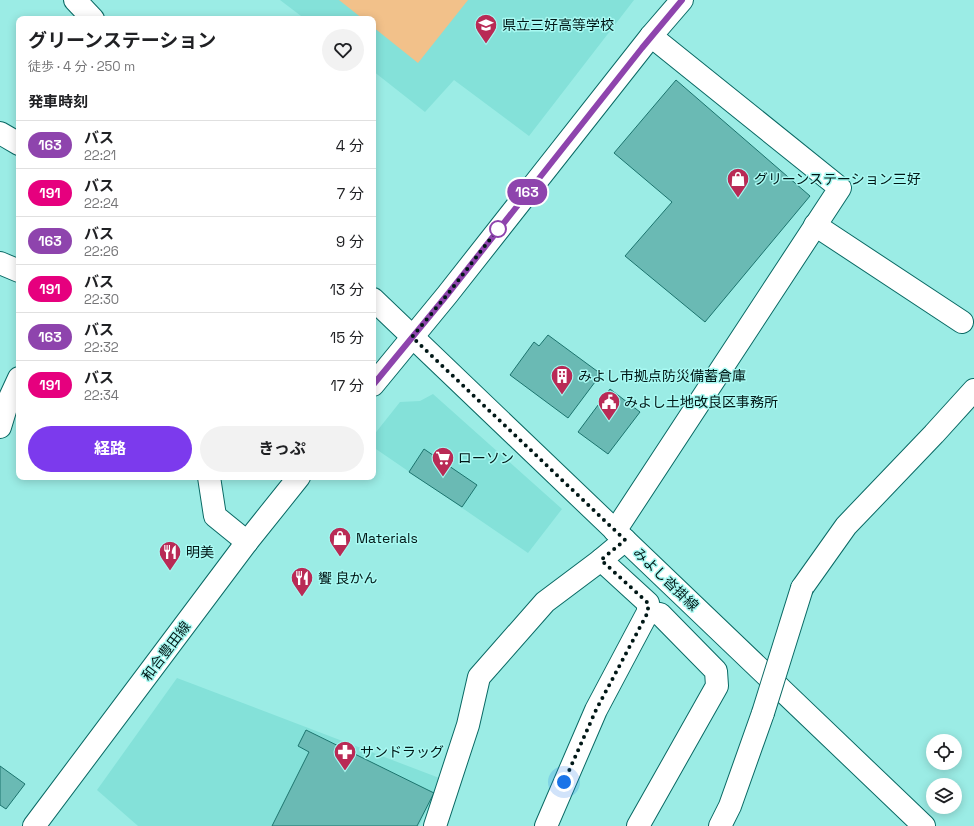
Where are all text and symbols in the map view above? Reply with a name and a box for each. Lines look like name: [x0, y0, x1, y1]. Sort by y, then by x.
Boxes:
school or university icon: 県立三好高等学校: [473, 12, 499, 45]
place label: 県立三好高等学校: [502, 16, 614, 34]
text: グリーンステーション: [28, 28, 216, 53]
button: heart: [322, 29, 364, 71]
text: 徒歩 · 4 分 · 250 m: [28, 58, 135, 75]
text: 発車時刻: [28, 92, 88, 111]
text: バス: [84, 128, 114, 147]
text: 163: [38, 136, 62, 154]
text: 4 分: [336, 136, 364, 155]
text: 22:21: [84, 147, 116, 164]
shop icon: グリーンステーション三好: [725, 166, 751, 199]
place label: グリーンステーション三好: [754, 170, 921, 188]
text: バス: [84, 176, 114, 195]
line badge: 163: [504, 179, 550, 205]
text: 163: [515, 183, 539, 201]
text: 191: [39, 184, 61, 202]
text: 7 分: [337, 184, 364, 203]
text: 22:24: [84, 195, 119, 212]
unlabelled marker: [489, 220, 507, 238]
text: バス: [84, 224, 114, 243]
text: 163: [38, 232, 62, 250]
text: 9 分: [336, 232, 364, 251]
text: 22:26: [84, 243, 119, 260]
text: バス: [84, 272, 114, 291]
text: 191: [39, 280, 61, 298]
text: 13 分: [330, 280, 364, 299]
text: 22:30: [84, 291, 119, 308]
text: バス: [84, 320, 114, 339]
text: 163: [38, 328, 62, 346]
text: 15 分: [330, 328, 364, 347]
text: 22:32: [84, 339, 119, 356]
building icon: みよし市拠点防災備蓄倉庫: [549, 363, 575, 396]
place label: みよし市拠点防災備蓄倉庫: [578, 367, 746, 385]
text: バス: [84, 368, 114, 387]
text: 191: [39, 376, 61, 394]
text: 17 分: [330, 376, 364, 395]
text: 22:34: [84, 387, 119, 404]
public building icon: みよし土地改良区事務所: [596, 389, 622, 422]
place label: みよし土地改良区事務所: [624, 393, 778, 411]
button: 経路: [28, 426, 192, 472]
button: きっぷ: [200, 426, 364, 472]
supermarket icon: ローソン: [430, 445, 456, 478]
place label: ローソン: [458, 449, 514, 467]
shop icon: Materials: [327, 525, 353, 558]
place label: Materials: [356, 529, 418, 547]
restaurant icon: 明美: [157, 539, 183, 572]
place label: 明美: [186, 543, 214, 561]
street label: みよし沓掛線: [630, 543, 702, 615]
restaurant icon: 饗 良かん: [289, 565, 315, 598]
place label: 饗 良かん: [318, 569, 378, 587]
street label: 和合豊田線: [138, 618, 194, 684]
map controls: [926, 734, 962, 814]
button: locate: [926, 734, 962, 770]
pharmacy icon: サンドラッグ: [332, 739, 358, 772]
place label: サンドラッグ: [360, 743, 444, 761]
your location: [554, 772, 574, 792]
button: layers: [926, 778, 962, 814]

